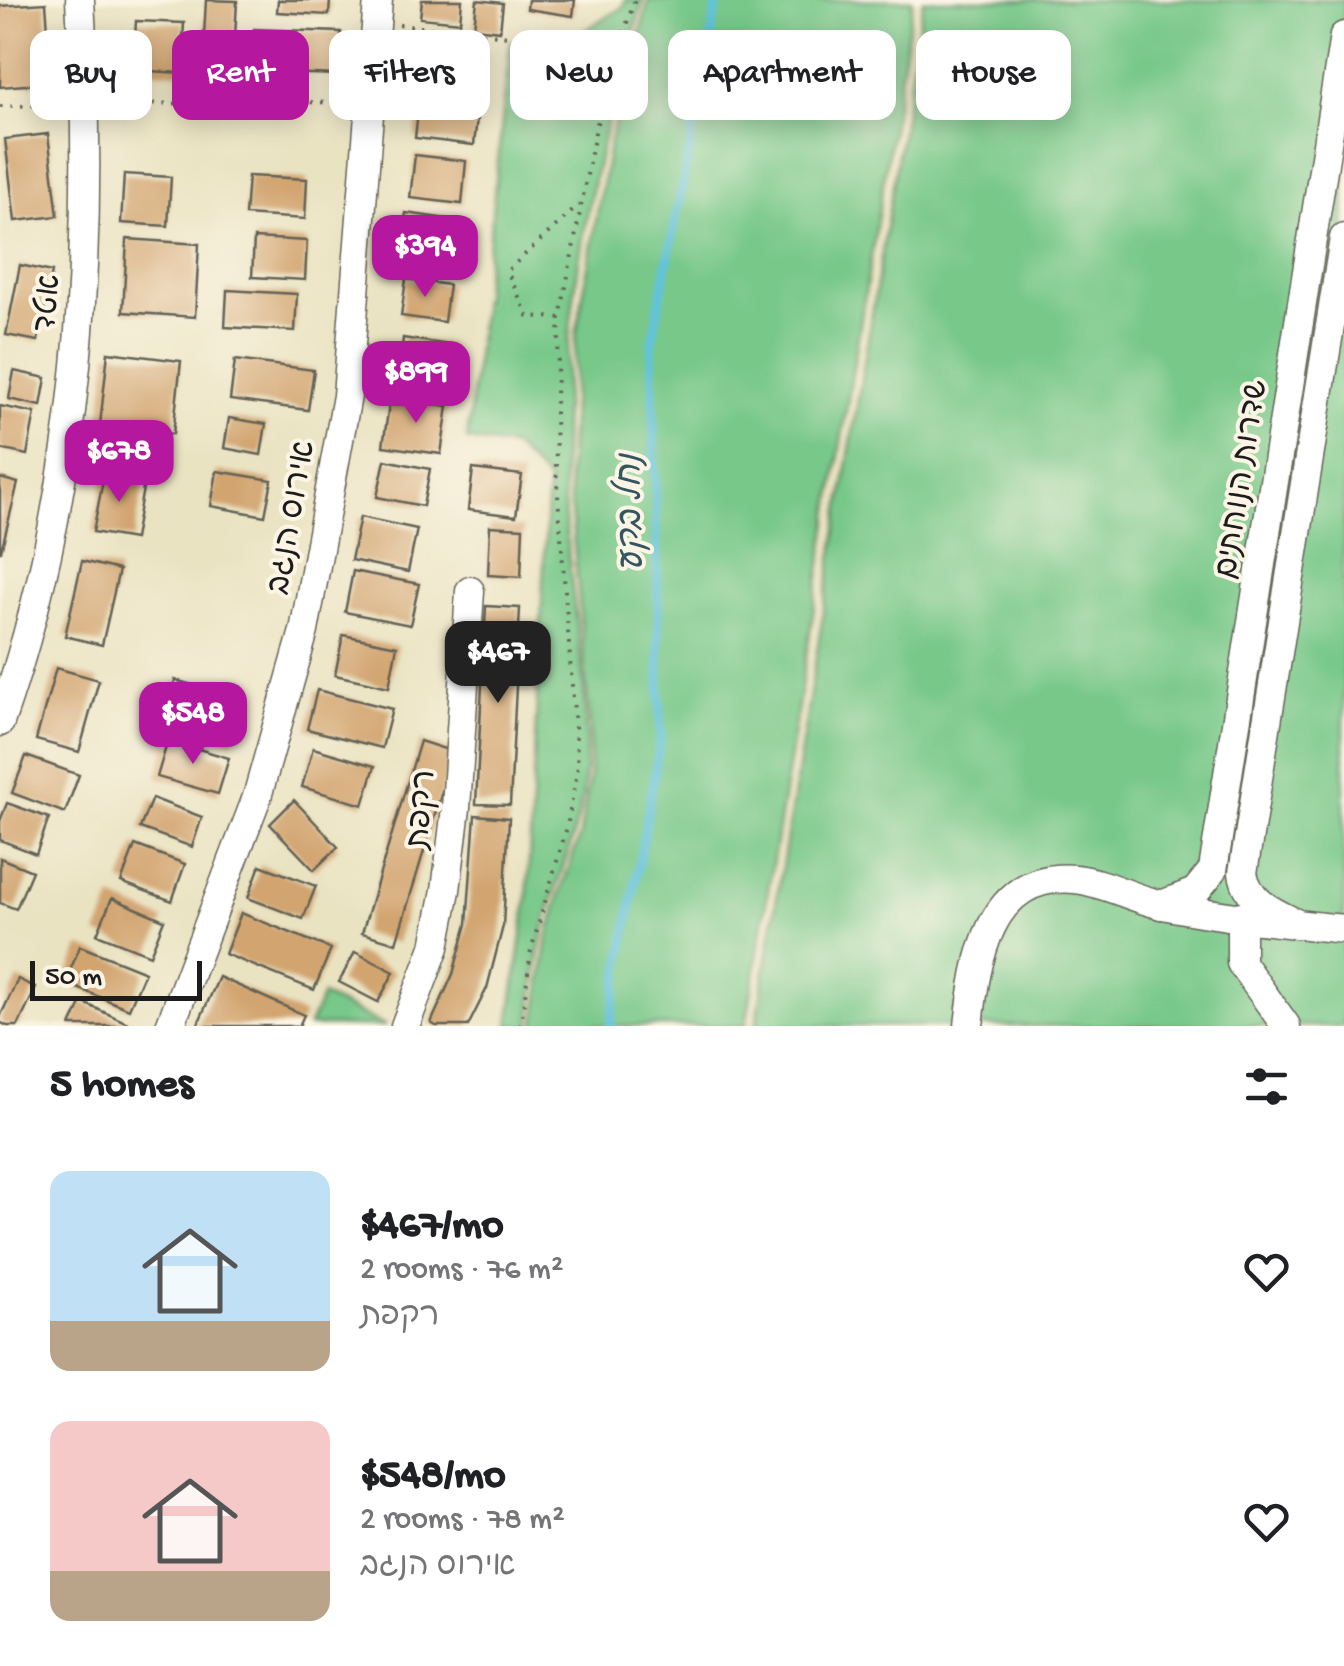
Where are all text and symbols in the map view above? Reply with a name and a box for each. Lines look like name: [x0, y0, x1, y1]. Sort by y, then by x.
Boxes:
chip: Buy: [30, 30, 152, 120]
chip: Rent: [172, 30, 309, 120]
chip: Filters: [329, 30, 490, 120]
chip: New: [510, 30, 648, 120]
chip: Apartment: [668, 30, 896, 120]
chip: House: [916, 30, 1071, 120]
pin: $394: [366, 215, 484, 300]
text: $394: [394, 228, 456, 266]
street label: אטד: [29, 273, 71, 334]
pin: $899: [357, 341, 475, 426]
text: $899: [384, 354, 448, 392]
street label: שדרות הנוחתים: [1209, 377, 1278, 582]
pin: $678: [60, 420, 178, 505]
text: $678: [87, 433, 151, 471]
street label: אירוס הנגב: [262, 438, 326, 598]
water label: נחל בקע: [609, 452, 655, 572]
pin: $467: [439, 621, 557, 706]
text: $467: [467, 634, 529, 672]
pin: $548: [134, 682, 252, 767]
text: $548: [161, 695, 225, 733]
street label: רקפת: [401, 768, 446, 853]
scale bar: [30, 956, 202, 1000]
text: 50 m: [45, 962, 102, 995]
icon: filters: [1239, 1059, 1294, 1114]
text: 5 homes: [50, 1062, 193, 1111]
text: $467/mo: [360, 1203, 504, 1252]
icon: home: [130, 1211, 250, 1331]
icon: heart: [1239, 1244, 1294, 1299]
text: 2 rooms · 76 m²: [360, 1252, 563, 1290]
text: רקפת: [360, 1299, 439, 1337]
text: $548/mo: [360, 1453, 506, 1502]
icon: home: [130, 1461, 250, 1581]
icon: heart: [1239, 1494, 1294, 1549]
text: 2 rooms · 78 m²: [360, 1502, 565, 1540]
text: אירוס הנגב: [360, 1549, 515, 1587]

